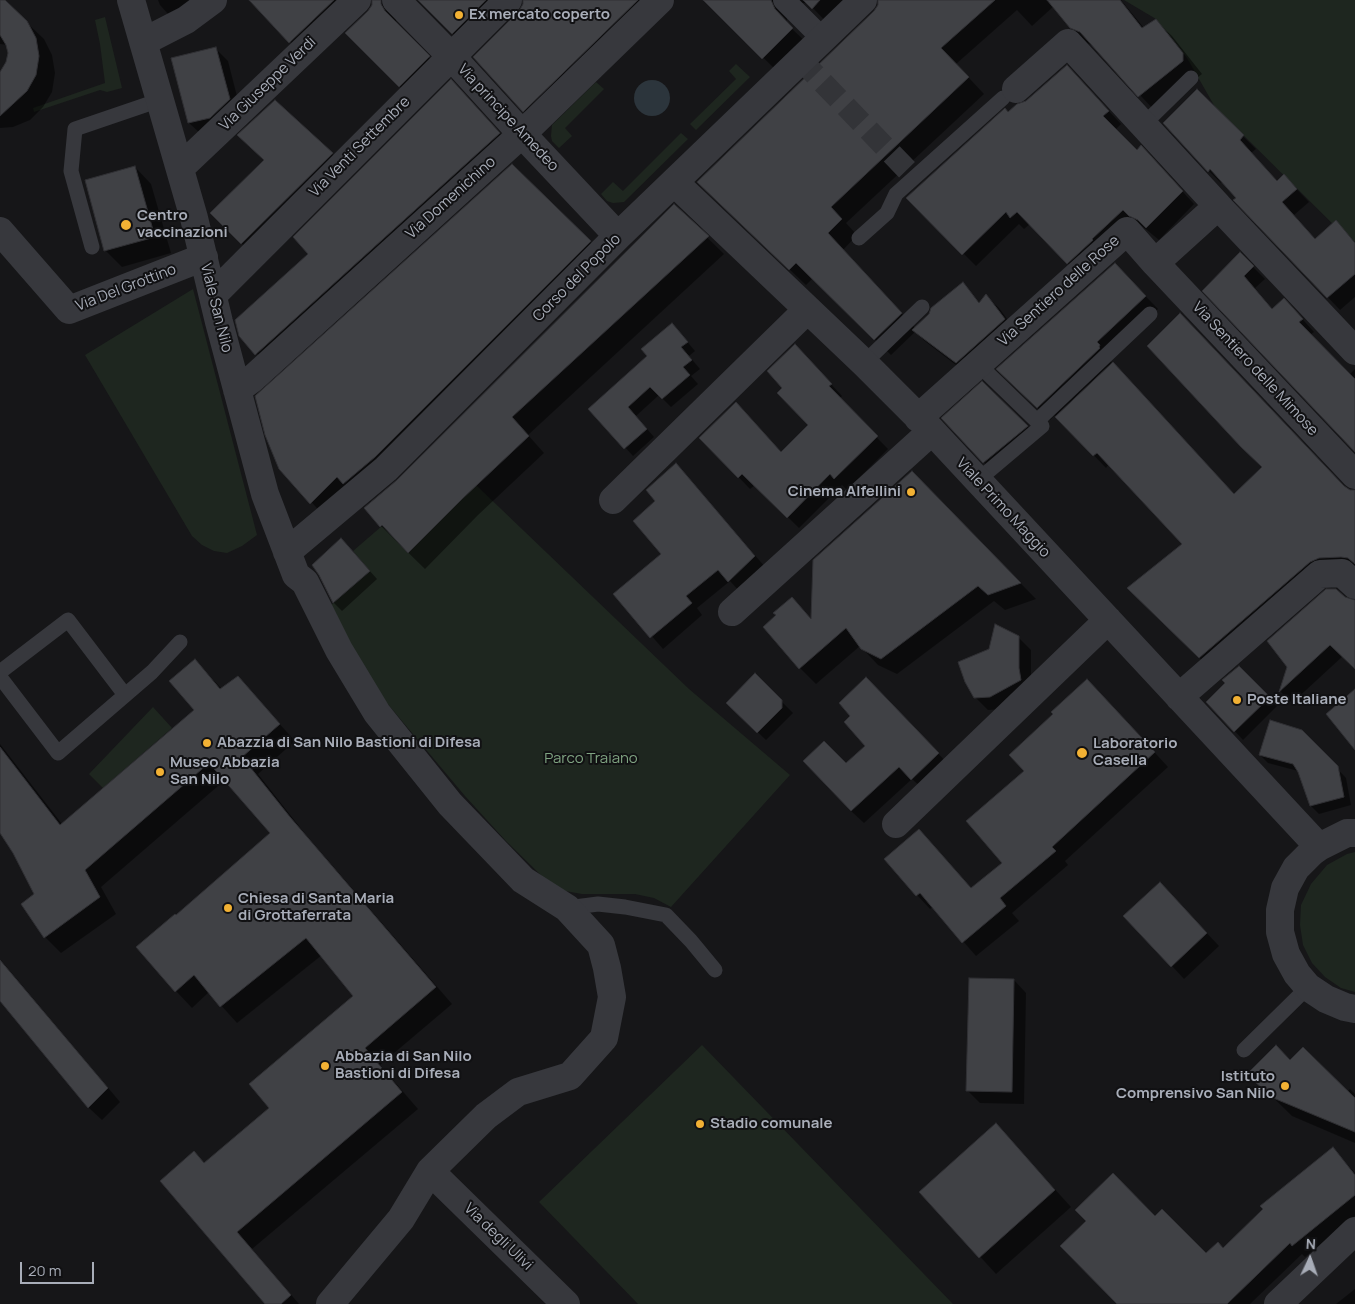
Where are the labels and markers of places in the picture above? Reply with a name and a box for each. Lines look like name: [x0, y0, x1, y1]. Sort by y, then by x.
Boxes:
place label: Ex mercato coperto: [469, 6, 610, 24]
marker: Ex mercato coperto: [453, 9, 465, 21]
place label: Centro vaccinazioni: [137, 207, 228, 242]
marker: Centro vaccinazioni: [119, 218, 133, 232]
place label: Cinema Alfellini: [788, 483, 901, 501]
marker: Cinema Alfellini: [905, 486, 917, 498]
place label: Poste Italiane: [1247, 691, 1346, 709]
marker: Poste Italiane: [1231, 694, 1243, 706]
place label: Abazzia di San Nilo Bastioni di Difesa: [217, 734, 481, 752]
place label: Laboratorio Casella: [1093, 735, 1177, 770]
marker: Abazzia di San Nilo Bastioni di Difesa: [201, 737, 213, 749]
marker: Laboratorio Casella: [1075, 746, 1089, 760]
place label: Museo Abbazia San Nilo: [170, 754, 280, 789]
marker: Museo Abbazia San Nilo: [154, 766, 166, 778]
place label: Chiesa di Santa Maria di Grottaferrata: [238, 890, 394, 925]
marker: Chiesa di Santa Maria di Grottaferrata: [222, 902, 234, 914]
place label: Abbazia di San Nilo Bastioni di Difesa: [335, 1048, 472, 1083]
marker: Abbazia di San Nilo Bastioni di Difesa: [319, 1060, 331, 1072]
place label: Istituto Comprensivo San Nilo: [1116, 1068, 1275, 1103]
marker: Istituto Comprensivo San Nilo: [1279, 1080, 1291, 1092]
place label: Stadio comunale: [710, 1115, 833, 1133]
marker: Stadio comunale: [694, 1118, 706, 1130]

